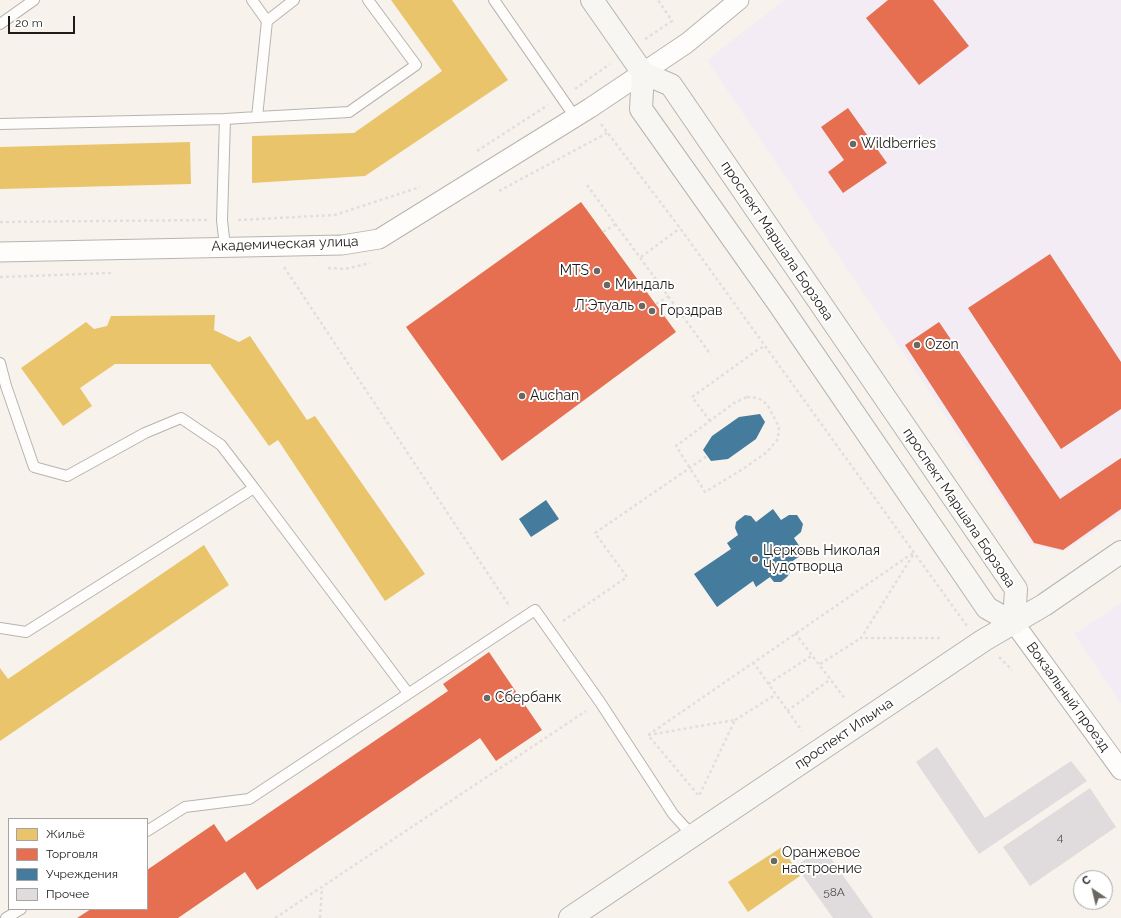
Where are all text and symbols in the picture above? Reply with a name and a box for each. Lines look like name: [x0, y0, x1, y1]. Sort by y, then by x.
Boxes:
scale bar: [10, 8, 77, 34]
text: 20 m: [15, 16, 43, 30]
place label: Wildberries: [861, 136, 936, 152]
marker: Wildberries: [848, 139, 858, 149]
street label: проспект Маршала Борзова: [717, 158, 837, 324]
street label: Академическая улица: [211, 233, 359, 255]
place label: MTS: [560, 263, 589, 279]
marker: MTS: [592, 266, 602, 276]
place label: Миндаль: [615, 277, 674, 293]
marker: Миндаль: [602, 280, 612, 290]
place label: Л'Этуаль: [575, 298, 634, 314]
marker: Л'Этуаль: [637, 301, 647, 311]
place label: Горздрав: [660, 303, 722, 319]
marker: Горздрав: [647, 306, 657, 316]
place label: Ozon: [925, 337, 959, 353]
marker: Ozon: [912, 340, 922, 350]
place label: Auchan: [530, 388, 579, 404]
marker: Auchan: [517, 391, 527, 401]
street label: проспект Маршала Борзова: [899, 425, 1019, 591]
place label: Церковь Николая Чудотворца: [763, 543, 880, 576]
marker: Церковь Николая Чудотворца: [750, 554, 760, 564]
street label: Вокзальный проезд: [1023, 639, 1113, 755]
place label: Сбербанк: [495, 690, 562, 706]
marker: Сбербанк: [482, 693, 492, 703]
street label: проспект Ильича: [792, 695, 896, 773]
legend: [8, 818, 148, 910]
text: Жильё: [46, 827, 85, 841]
house number: 4: [1057, 830, 1063, 844]
place label: Оранжевое настроение: [782, 845, 862, 878]
text: Торговля: [46, 847, 98, 861]
marker: Оранжевое настроение: [769, 856, 779, 866]
text: Учреждения: [46, 867, 118, 881]
north arrow: [1073, 870, 1113, 910]
text: С: [1080, 873, 1093, 888]
house number: 58А: [823, 885, 845, 899]
text: Прочее: [46, 887, 89, 901]

